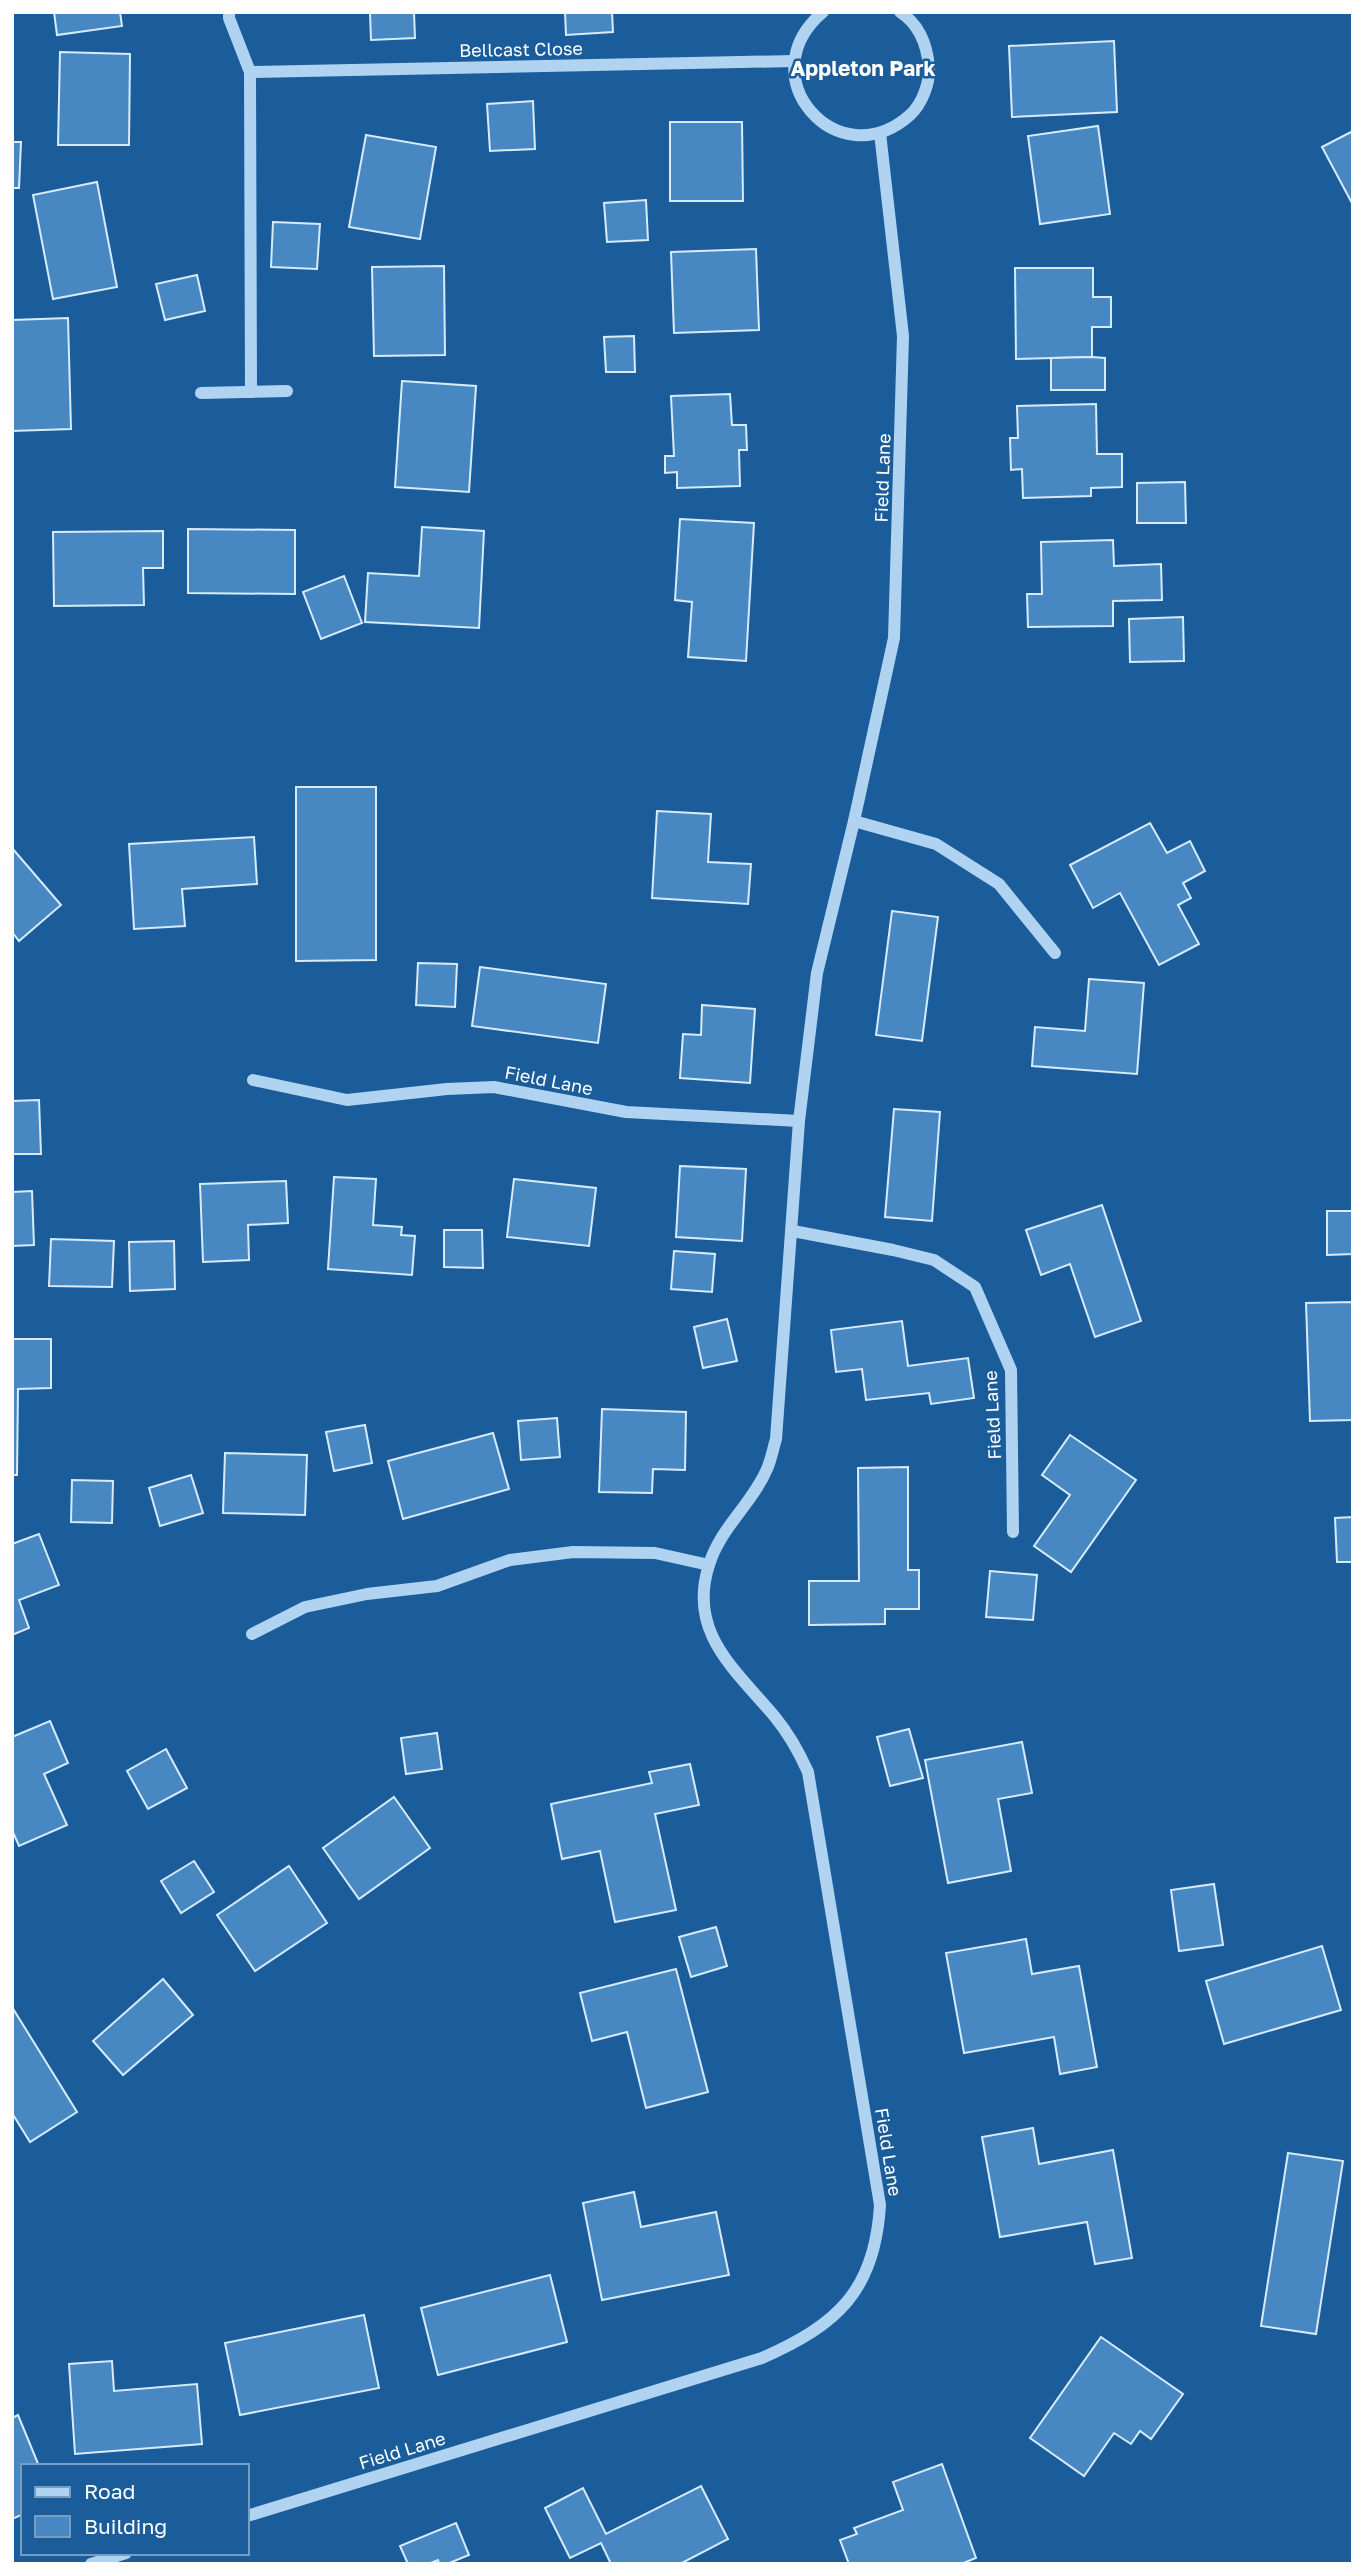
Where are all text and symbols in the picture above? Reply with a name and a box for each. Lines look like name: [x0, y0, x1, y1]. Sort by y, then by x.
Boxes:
street label: Bellcast Close: [459, 37, 583, 61]
district label: Appleton Park: [790, 55, 936, 81]
street label: Field Lane: [869, 433, 895, 523]
street label: Field Lane: [503, 1061, 595, 1099]
street label: Field Lane: [979, 1370, 1005, 1460]
street label: Field Lane: [871, 2106, 907, 2198]
street label: Field Lane: [356, 2426, 448, 2474]
legend: [21, 2464, 248, 2555]
text: Road: [84, 2478, 135, 2504]
text: Building: [84, 2513, 167, 2539]

